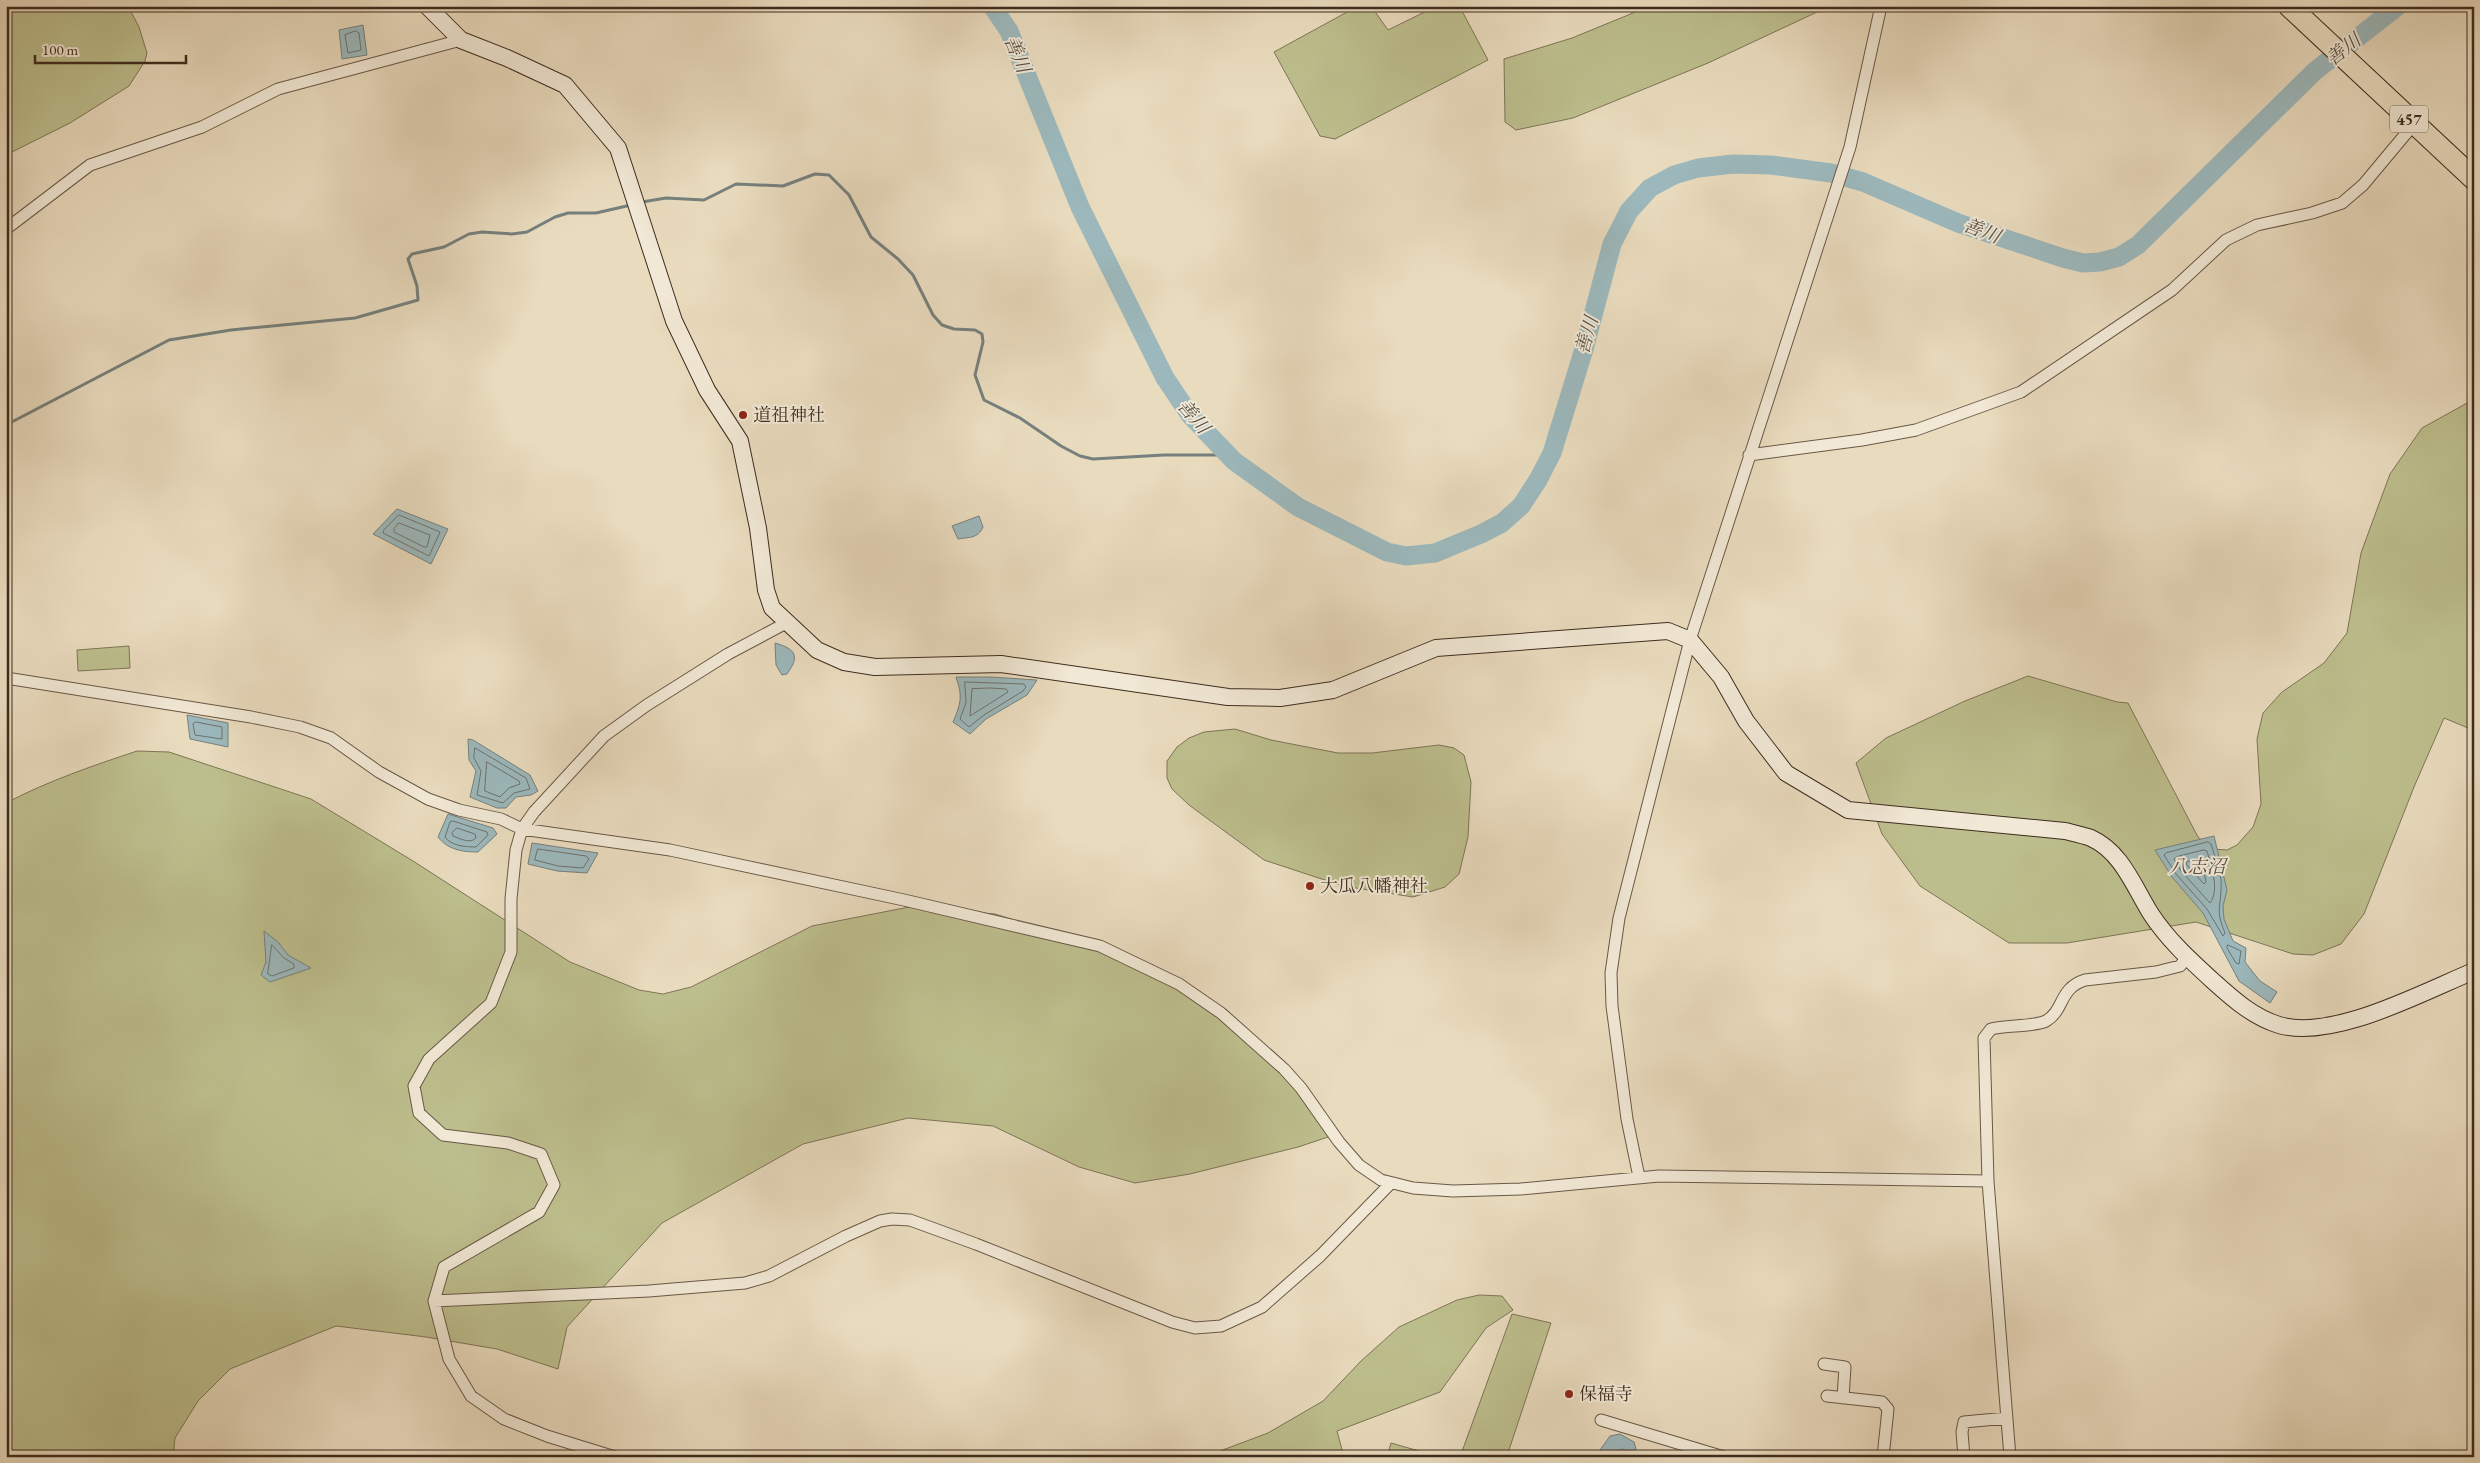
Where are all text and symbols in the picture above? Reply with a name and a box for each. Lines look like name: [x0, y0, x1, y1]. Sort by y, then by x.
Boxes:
water label: 善川: [2321, 27, 2368, 71]
scale bar: [35, 32, 186, 64]
water label: 善川: [999, 32, 1037, 78]
text: 100 m: [42, 40, 79, 59]
road number: 457: [2390, 106, 2428, 132]
water label: 善川: [1960, 212, 2006, 250]
water label: 善川: [1569, 312, 1604, 357]
water label: 善川: [1172, 394, 1217, 440]
place label: 道祖神社: [753, 403, 825, 426]
marker: 道祖神社: [737, 409, 749, 421]
water label: 八志沼: [2168, 854, 2228, 879]
place label: 大瓜八幡神社: [1320, 874, 1428, 897]
marker: 大瓜八幡神社: [1304, 880, 1316, 892]
place label: 保福寺: [1579, 1382, 1633, 1405]
marker: 保福寺: [1563, 1388, 1575, 1400]

